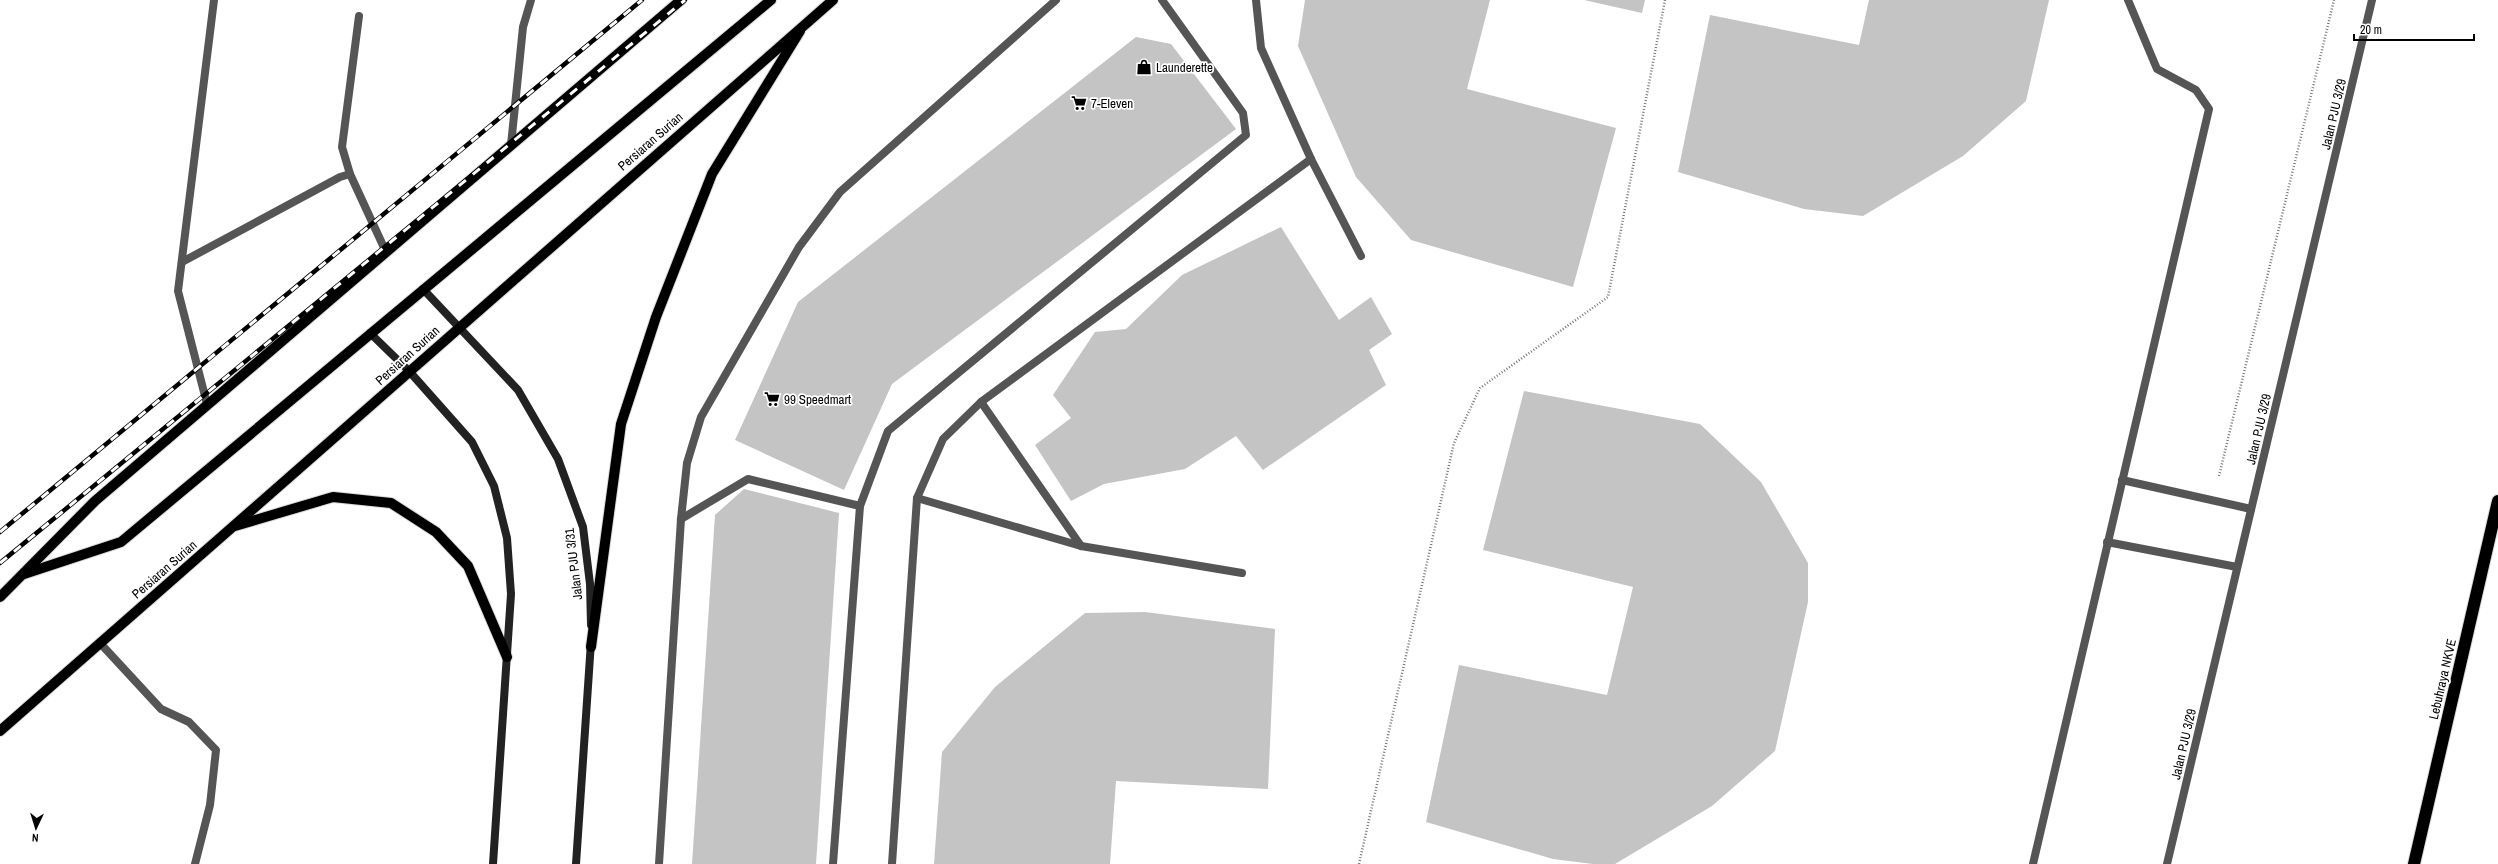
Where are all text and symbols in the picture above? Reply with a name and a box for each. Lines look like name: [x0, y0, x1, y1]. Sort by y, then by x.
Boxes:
scale bar: [2354, 16, 2474, 42]
text: 20 m: [2360, 22, 2382, 38]
shop icon: Launderette: [1135, 58, 1153, 76]
place label: Launderette: [1156, 59, 1213, 76]
street label: Jalan PJU 3/29: [2317, 77, 2350, 151]
supermarket icon: 7-Eleven: [1070, 94, 1088, 112]
place label: 7-Eleven: [1091, 95, 1133, 112]
street label: Persiaran Surian: [614, 108, 686, 174]
street label: Persiaran Surian: [372, 322, 443, 389]
supermarket icon: 99 Speedmart: [763, 390, 781, 408]
place label: 99 Speedmart: [784, 391, 851, 408]
street label: Jalan PJU 3/29: [2242, 392, 2275, 466]
street label: Jalan PJU 3/31: [561, 527, 586, 601]
street label: Persiaran Surian: [128, 536, 200, 602]
street label: Lebuhraya NKVE: [2425, 637, 2460, 721]
street label: Jalan PJU 3/29: [2167, 707, 2200, 781]
north arrow: [16, 808, 56, 848]
text: N: [32, 831, 39, 845]

